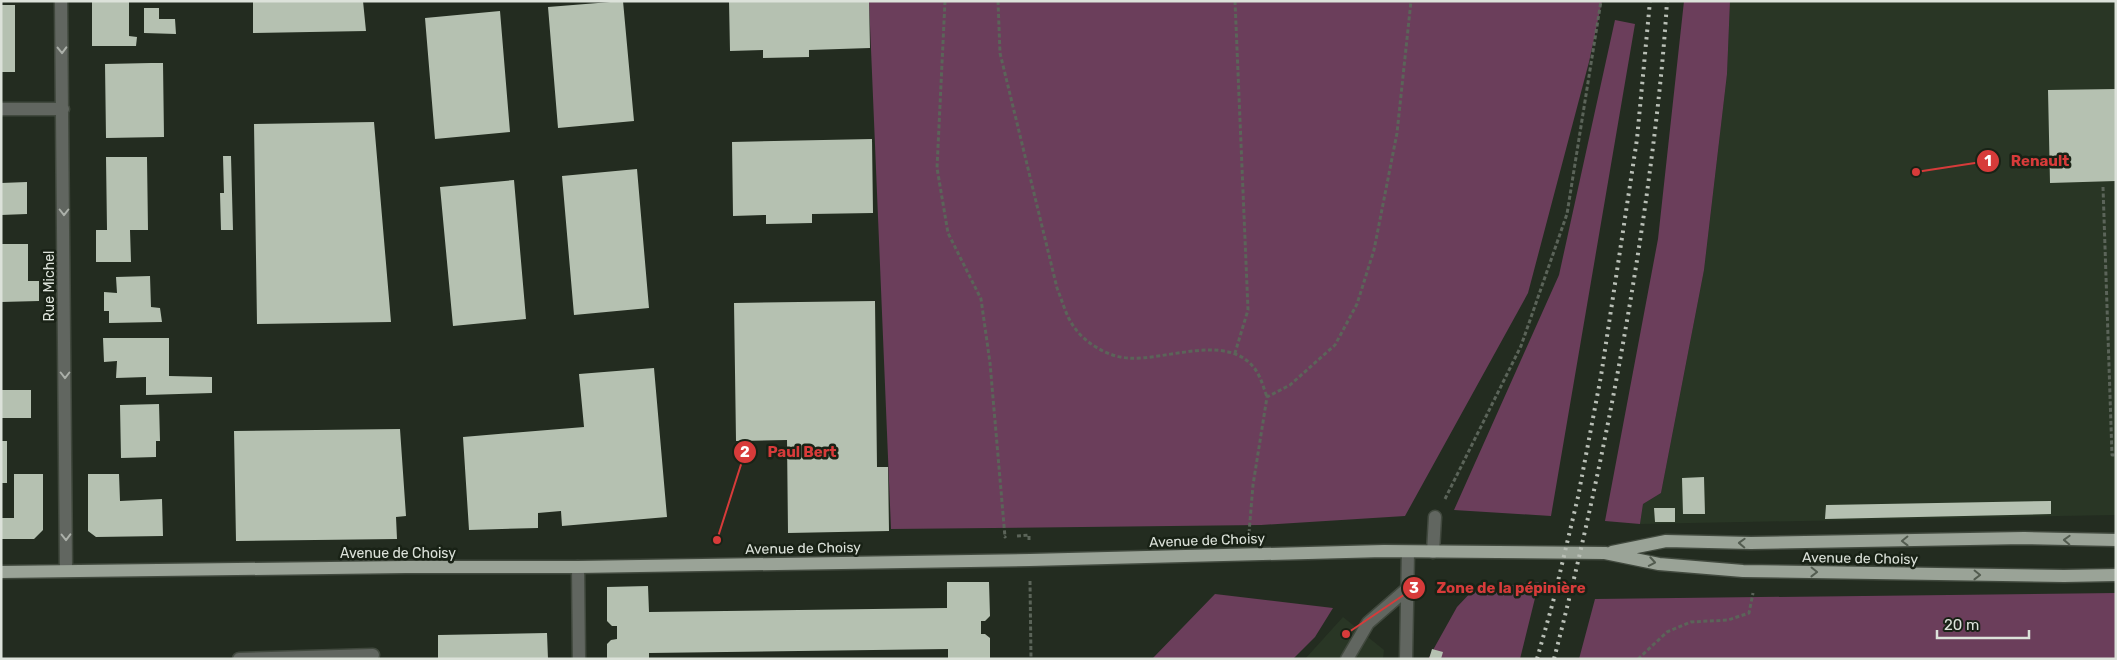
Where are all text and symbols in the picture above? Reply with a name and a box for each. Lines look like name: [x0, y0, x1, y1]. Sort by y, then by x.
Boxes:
one-way arrow: [57, 46, 67, 54]
callout: Renault: [1975, 146, 2079, 176]
text: 1: [1984, 152, 1992, 170]
text: Renault: [2011, 152, 2069, 170]
one-way arrow: [59, 209, 69, 217]
street label: Rue Michel: [41, 251, 58, 321]
one-way arrow: [59, 371, 70, 379]
callout: Paul Bert: [733, 437, 847, 467]
text: 2: [740, 443, 750, 461]
text: Paul Bert: [767, 443, 837, 461]
street label: Avenue de Choisy: [1149, 530, 1266, 551]
one-way arrow: [60, 534, 71, 542]
one-way arrow: [2063, 534, 2071, 545]
one-way arrow: [1900, 535, 1908, 546]
one-way arrow: [1738, 538, 1746, 548]
street label: Avenue de Choisy: [745, 539, 861, 558]
street label: Avenue de Choisy: [340, 545, 456, 562]
street label: Avenue de Choisy: [1802, 549, 1918, 568]
one-way arrow: [1648, 557, 1657, 567]
one-way arrow: [1811, 567, 1819, 577]
one-way arrow: [1974, 570, 1981, 580]
callout: Zone de la pépinière: [1402, 573, 1596, 603]
text: 3: [1409, 579, 1419, 597]
text: Zone de la pépinière: [1436, 579, 1586, 597]
scale bar: [1937, 608, 2030, 640]
text: 20 m: [1944, 616, 1979, 634]

